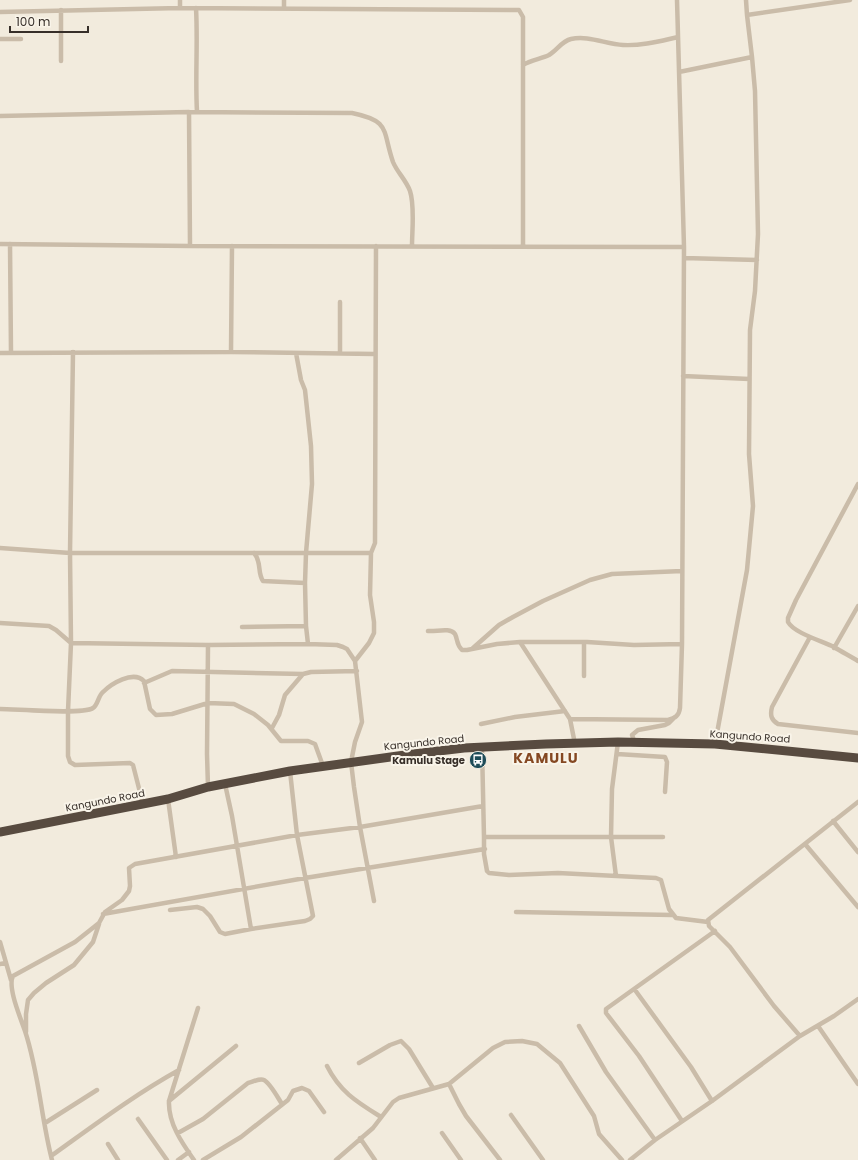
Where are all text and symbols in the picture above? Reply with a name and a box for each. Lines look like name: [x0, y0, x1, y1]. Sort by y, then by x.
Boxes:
scale bar: [10, 8, 88, 34]
text: 100 m: [16, 13, 50, 30]
street label: Kangundo Road: [709, 726, 791, 747]
street label: Kangundo Road: [383, 731, 465, 754]
district label: KAMULU: [513, 748, 579, 768]
bus stop icon: Kamulu Stage: [468, 750, 488, 770]
place label: Kamulu Stage: [392, 753, 465, 768]
street label: Kangundo Road: [64, 785, 146, 816]

